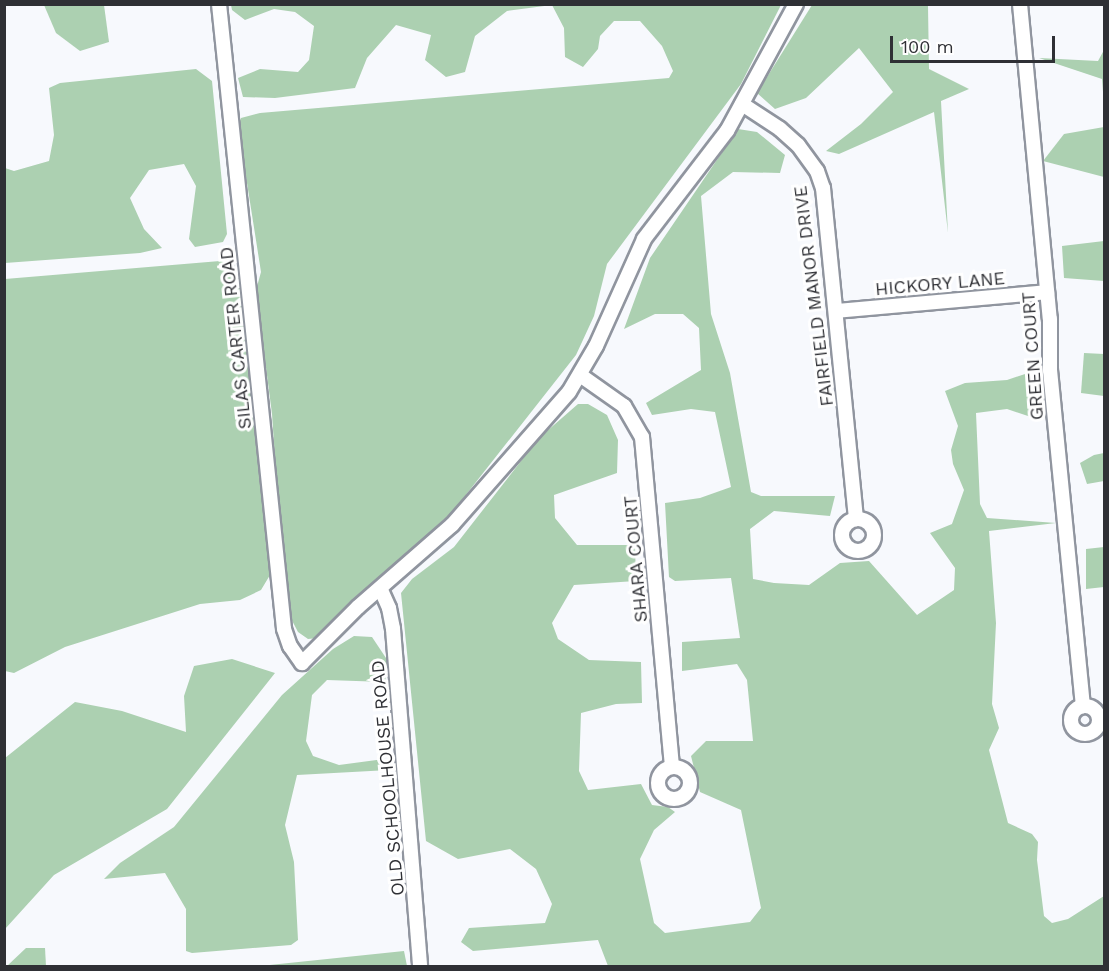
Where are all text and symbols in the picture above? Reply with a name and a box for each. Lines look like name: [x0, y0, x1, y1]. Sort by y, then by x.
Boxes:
scale bar: [893, 24, 1058, 62]
text: 100 m: [901, 36, 954, 57]
street label: FAIRFIELD MANOR DRIVE: [790, 184, 838, 408]
street label: SILAS CARTER ROAD: [216, 246, 256, 430]
street label: HICKORY LANE: [874, 268, 1006, 300]
street label: GREEN COURT: [1018, 291, 1048, 421]
street label: SHARA COURT: [620, 494, 652, 624]
street label: OLD SCHOOLHOUSE ROAD: [367, 659, 409, 897]

